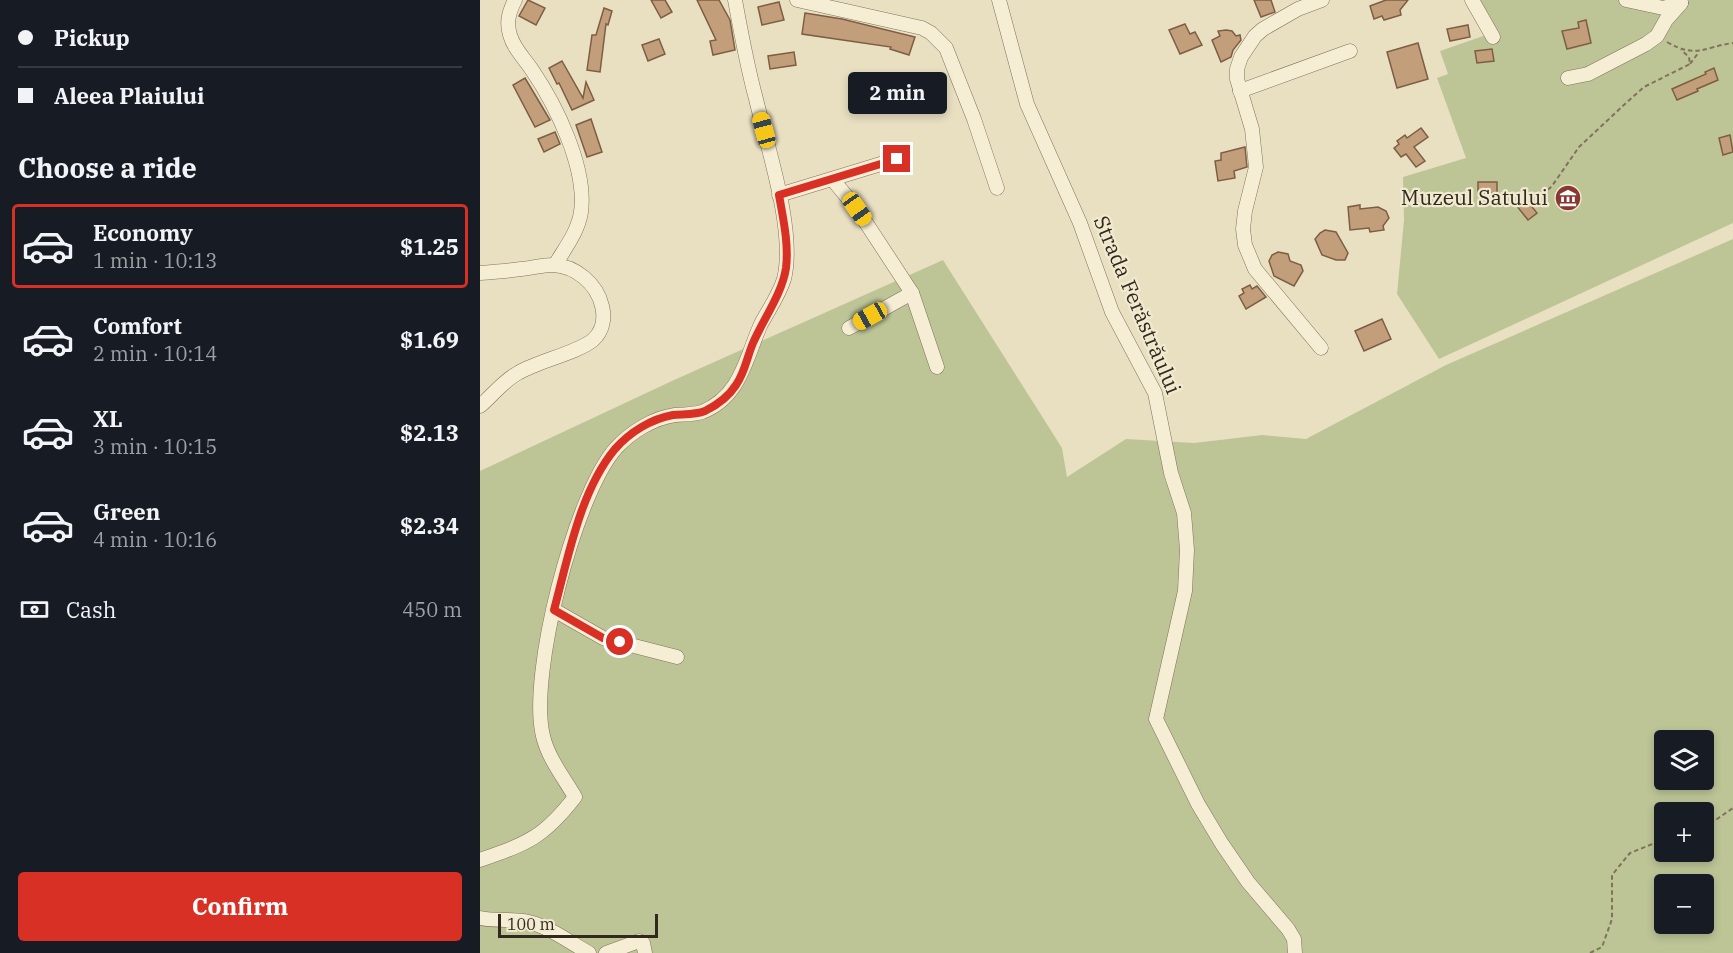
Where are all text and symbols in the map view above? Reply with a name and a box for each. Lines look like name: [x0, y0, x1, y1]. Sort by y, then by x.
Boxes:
text: Pickup: [54, 23, 130, 52]
callout: 2 min: [848, 72, 946, 114]
text: 2 min: [870, 79, 926, 106]
text: Aleea Plaiului: [54, 81, 204, 110]
car: [751, 110, 777, 150]
route end: [883, 145, 910, 172]
text: Choose a ride: [18, 150, 197, 185]
place label: Muzeul Satului: [1401, 183, 1548, 211]
museum icon: Muzeul Satului: [1553, 183, 1583, 213]
car: [839, 189, 875, 229]
street label: Strada Ferăstrăului: [1088, 211, 1188, 398]
text: Economy: [93, 218, 193, 247]
icon: car: [21, 219, 75, 273]
text: $1.25: [400, 232, 459, 261]
text: 1 min · 10:13: [93, 247, 217, 274]
car: [850, 299, 890, 333]
text: Comfort: [93, 311, 182, 340]
icon: car: [21, 312, 75, 366]
text: $1.69: [400, 325, 459, 354]
text: 2 min · 10:14: [93, 340, 217, 367]
text: XL: [93, 404, 123, 433]
icon: car: [21, 405, 75, 459]
text: $2.13: [400, 418, 459, 447]
text: 3 min · 10:15: [93, 433, 217, 460]
text: Green: [93, 497, 160, 526]
icon: car: [21, 498, 75, 552]
text: $2.34: [400, 511, 459, 540]
text: 4 min · 10:16: [93, 526, 217, 553]
icon: cash: [18, 593, 51, 626]
text: Cash: [66, 595, 117, 624]
text: 450 m: [402, 596, 462, 623]
route start: [606, 628, 633, 655]
map controls: [1654, 730, 1714, 934]
button: layers: [1654, 730, 1714, 790]
button: +: [1654, 802, 1714, 862]
button: Confirm: [18, 872, 462, 941]
button: −: [1654, 874, 1714, 934]
scale bar: [498, 911, 658, 938]
text: 100 m: [507, 914, 555, 934]

